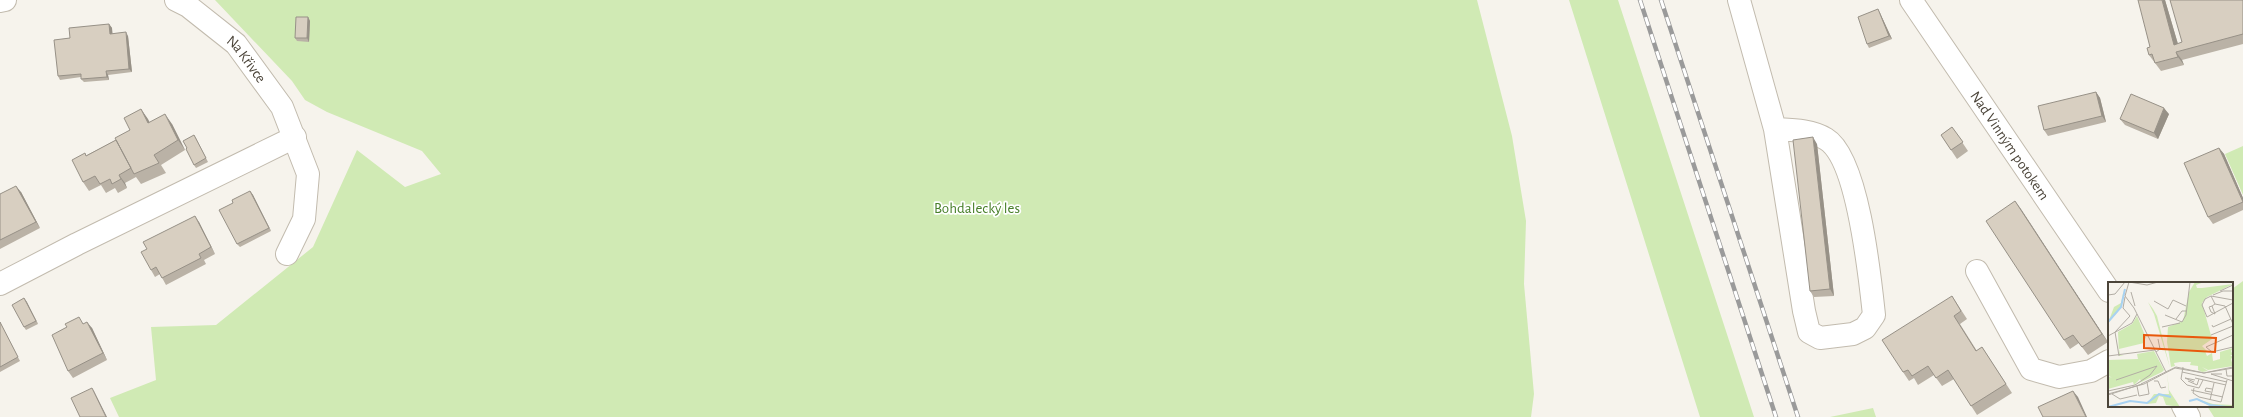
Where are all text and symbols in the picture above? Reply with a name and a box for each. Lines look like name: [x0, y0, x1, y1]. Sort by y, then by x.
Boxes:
street label: Na Křivce: [224, 33, 269, 85]
street label: Nad Vinným potokem: [1968, 88, 2052, 203]
park label: Bohdalecký les: [934, 201, 1020, 216]
inset map: [2108, 282, 2233, 407]

